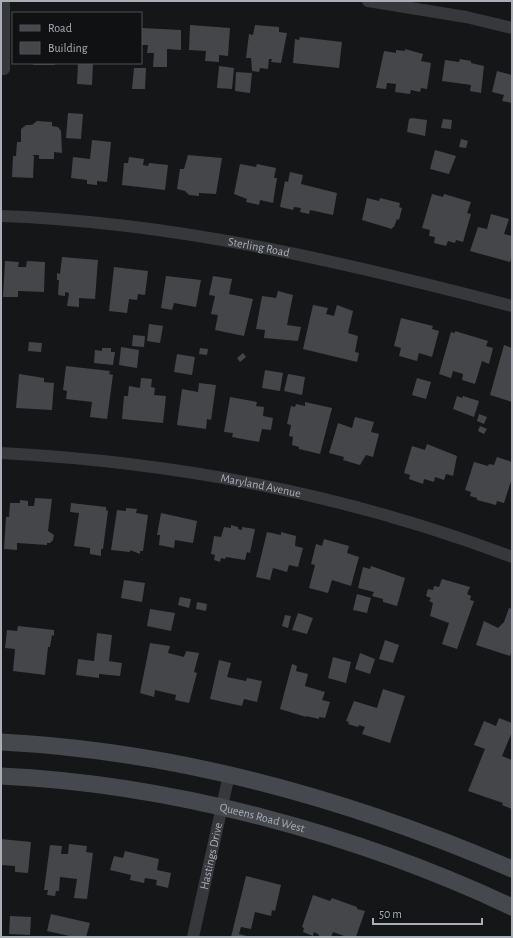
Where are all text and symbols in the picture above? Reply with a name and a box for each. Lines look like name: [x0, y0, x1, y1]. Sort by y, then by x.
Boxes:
legend: [12, 12, 142, 64]
text: Road: [48, 22, 72, 34]
text: Building: [48, 42, 88, 54]
street label: Sterling Road: [227, 235, 291, 259]
street label: Maryland Avenue: [220, 472, 302, 500]
street label: Queens Road West: [218, 801, 306, 835]
street label: Hastings Drive: [198, 821, 224, 891]
scale bar: [373, 900, 482, 926]
text: 50 m: [379, 908, 402, 920]

